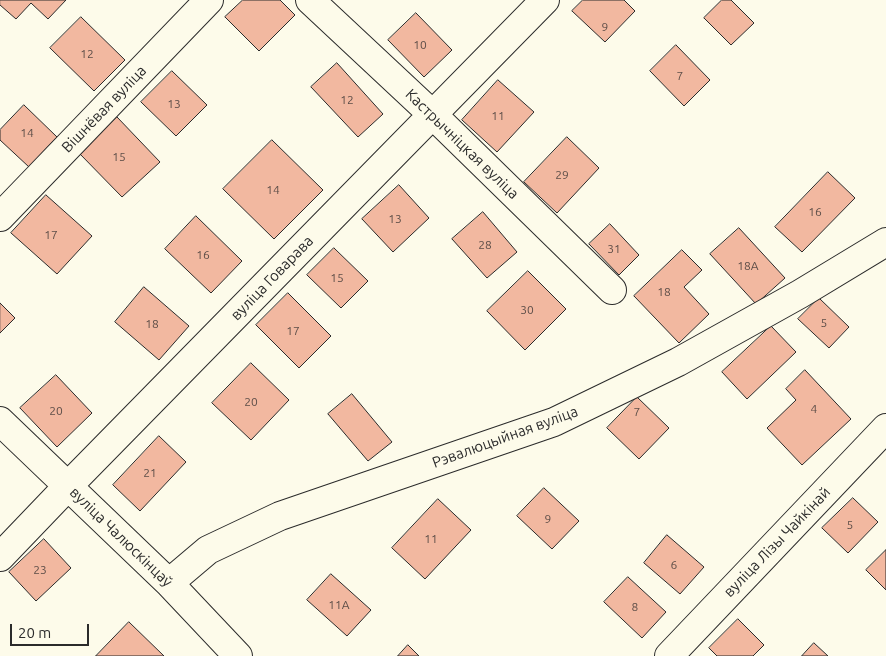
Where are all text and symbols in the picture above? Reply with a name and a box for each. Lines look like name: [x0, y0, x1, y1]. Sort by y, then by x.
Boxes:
house number: 9: [602, 20, 608, 34]
house number: 10: [413, 38, 427, 52]
house number: 12: [80, 47, 94, 61]
street label: Вішнёвая вуліца: [58, 62, 150, 156]
house number: 7: [677, 69, 683, 83]
street label: Кастрычніцкая вуліца: [402, 85, 522, 203]
house number: 12: [340, 93, 354, 107]
house number: 13: [167, 97, 181, 111]
house number: 11: [491, 109, 505, 123]
house number: 14: [20, 126, 34, 140]
house number: 15: [112, 150, 126, 164]
house number: 29: [555, 168, 569, 182]
house number: 14: [266, 183, 280, 197]
house number: 16: [808, 205, 822, 219]
house number: 13: [388, 212, 402, 226]
house number: 17: [44, 228, 58, 242]
street label: вуліца Говарава: [227, 232, 317, 324]
house number: 28: [478, 238, 492, 252]
house number: 31: [607, 242, 621, 256]
house number: 16: [196, 248, 210, 262]
house number: 18А: [737, 259, 759, 273]
house number: 15: [330, 271, 344, 285]
house number: 18: [657, 285, 671, 299]
house number: 30: [520, 303, 534, 317]
house number: 5: [821, 316, 827, 330]
house number: 18: [145, 317, 159, 331]
house number: 17: [286, 324, 300, 338]
house number: 20: [244, 395, 258, 409]
street label: Рэвалюцыйная вуліца: [430, 402, 580, 472]
house number: 4: [811, 402, 817, 416]
house number: 20: [49, 404, 63, 418]
house number: 7: [634, 405, 640, 419]
house number: 21: [143, 466, 157, 480]
street label: вуліца Чалюскінцаў: [66, 483, 176, 591]
street label: вуліца Лізы Чайкінай: [720, 483, 834, 601]
house number: 9: [545, 512, 551, 526]
house number: 5: [847, 518, 853, 532]
house number: 11: [424, 532, 438, 546]
house number: 6: [671, 558, 677, 572]
house number: 23: [33, 563, 47, 577]
house number: 11А: [328, 598, 350, 612]
house number: 8: [632, 600, 638, 614]
scale bar: [12, 614, 91, 646]
text: 20 m: [18, 624, 51, 641]

